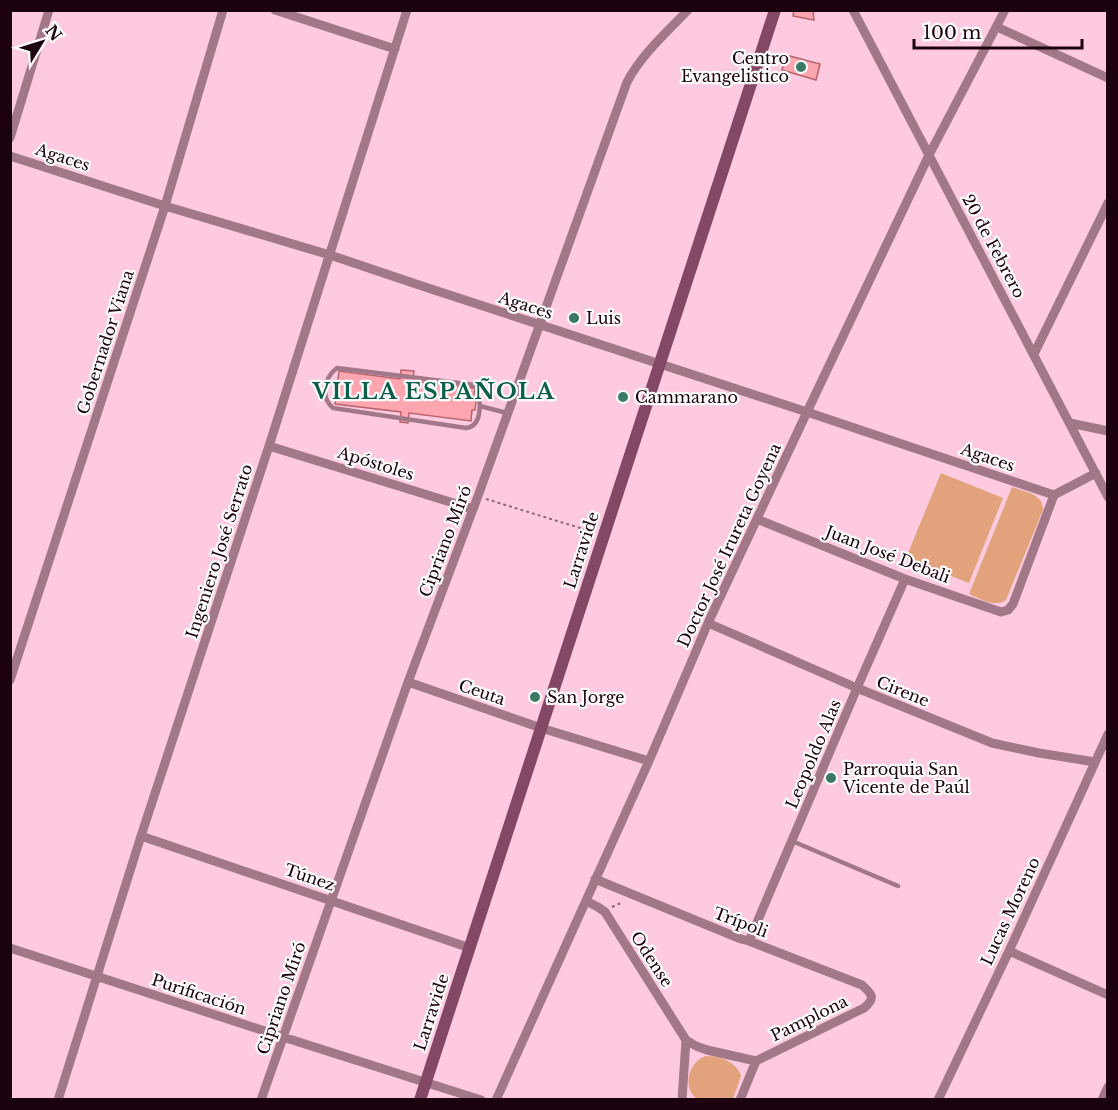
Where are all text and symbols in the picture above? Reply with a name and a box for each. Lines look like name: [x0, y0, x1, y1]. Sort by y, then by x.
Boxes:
north arrow: [12, 12, 72, 72]
scale bar: [914, 12, 1082, 50]
text: N: [41, 21, 66, 45]
text: 100 m: [923, 22, 981, 44]
place label: Centro Evangelistico: [681, 48, 789, 86]
marker: Centro Evangelistico: [794, 60, 808, 74]
street label: Agaces: [32, 139, 93, 175]
street label: 20 de Febrero: [958, 191, 1030, 301]
street label: Gobernador Viana: [72, 267, 138, 417]
street label: Agaces: [495, 287, 556, 323]
place label: Luis: [586, 308, 621, 328]
marker: Luis: [567, 311, 581, 325]
district label: VILLA ESPAÑOLA: [312, 377, 555, 405]
place label: Cammarano: [635, 387, 738, 407]
marker: Cammarano: [616, 390, 630, 404]
street label: Agaces: [957, 438, 1018, 476]
street label: Doctor José Irureta Goyena: [673, 440, 785, 650]
street label: Apóstoles: [334, 442, 417, 484]
street label: Ingeniero José Serrato: [181, 461, 257, 641]
street label: Cipriano Miró: [415, 482, 475, 600]
street label: Larravide: [559, 509, 603, 591]
street label: Juan José Debali: [821, 520, 954, 587]
street label: Cirene: [874, 671, 932, 711]
street label: Ceuta: [456, 675, 508, 709]
place label: San Jorge: [547, 687, 624, 707]
marker: San Jorge: [528, 690, 542, 704]
street label: Leopoldo Alas: [781, 696, 845, 812]
place label: Parroquia San Vicente de Paúl: [842, 759, 970, 797]
marker: Parroquia San Vicente de Paúl: [824, 771, 838, 785]
street label: Lucas Moreno: [976, 854, 1044, 968]
street label: Túnez: [282, 859, 338, 895]
street label: Trípoli: [711, 902, 772, 942]
street label: Odense: [627, 927, 677, 991]
street label: Cipriano Miró: [252, 939, 310, 1057]
street label: Purificación: [149, 969, 249, 1019]
street label: Larravide: [409, 971, 453, 1053]
street label: Pamplona: [767, 991, 851, 1045]

